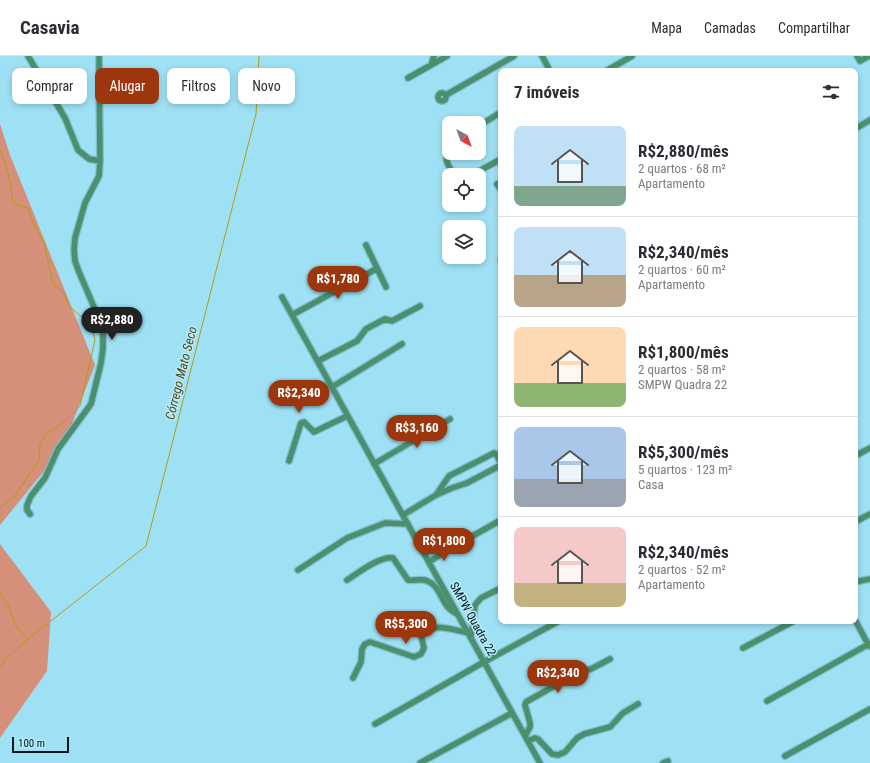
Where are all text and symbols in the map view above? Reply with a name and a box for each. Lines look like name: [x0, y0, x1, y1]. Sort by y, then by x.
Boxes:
text: Casavia: [20, 16, 80, 39]
text: Mapa: [651, 20, 682, 36]
text: Camadas: [704, 20, 756, 36]
text: Compartilhar: [778, 20, 850, 36]
chip: Comprar: [12, 68, 87, 104]
chip: Alugar: [95, 68, 159, 104]
chip: Filtros: [167, 68, 230, 104]
chip: Novo: [238, 68, 295, 104]
icon: filters: [820, 81, 842, 103]
text: 7 imóveis: [514, 82, 579, 102]
north arrow: [442, 116, 486, 160]
map controls: [442, 116, 486, 264]
text: R$2,880/mês: [638, 141, 729, 161]
icon: home: [546, 142, 594, 190]
text: 2 quartos · 68 m²: [638, 161, 726, 176]
button: locate: [442, 168, 486, 212]
text: Apartamento: [638, 176, 705, 191]
button: layers: [442, 220, 486, 264]
text: R$2,340/mês: [638, 242, 729, 262]
icon: home: [546, 243, 594, 291]
text: 2 quartos · 60 m²: [638, 262, 726, 277]
pin: R$1,780: [301, 266, 375, 300]
text: R$1,780: [316, 271, 360, 286]
text: Apartamento: [638, 277, 705, 292]
pin: R$2,880: [75, 307, 149, 341]
text: R$2,880: [90, 312, 134, 327]
water label: Córrego Mato Seco: [162, 325, 200, 421]
text: R$1,800/mês: [638, 342, 729, 362]
icon: home: [546, 343, 594, 391]
text: 2 quartos · 58 m²: [638, 362, 726, 377]
text: SMPW Quadra 22: [638, 377, 727, 392]
pin: R$2,340: [262, 380, 336, 414]
text: R$2,340: [277, 385, 321, 400]
pin: R$3,160: [380, 415, 454, 449]
text: R$3,160: [395, 420, 439, 435]
text: R$5,300/mês: [638, 442, 729, 462]
icon: home: [546, 443, 594, 491]
text: 5 quartos · 123 m²: [638, 462, 732, 477]
text: Casa: [638, 477, 664, 492]
pin: R$1,800: [407, 528, 481, 562]
text: R$1,800: [422, 533, 466, 548]
text: R$2,340/mês: [638, 542, 729, 562]
icon: home: [546, 543, 594, 591]
text: 2 quartos · 52 m²: [638, 562, 726, 577]
text: Apartamento: [638, 577, 705, 592]
street label: SMPW Quadra 22: [447, 580, 499, 658]
pin: R$5,300: [369, 611, 443, 645]
text: R$5,300: [384, 616, 428, 631]
pin: R$2,340: [521, 660, 595, 694]
text: R$2,340: [536, 665, 580, 680]
scale bar: [12, 735, 69, 754]
text: 100 m: [18, 737, 45, 750]

